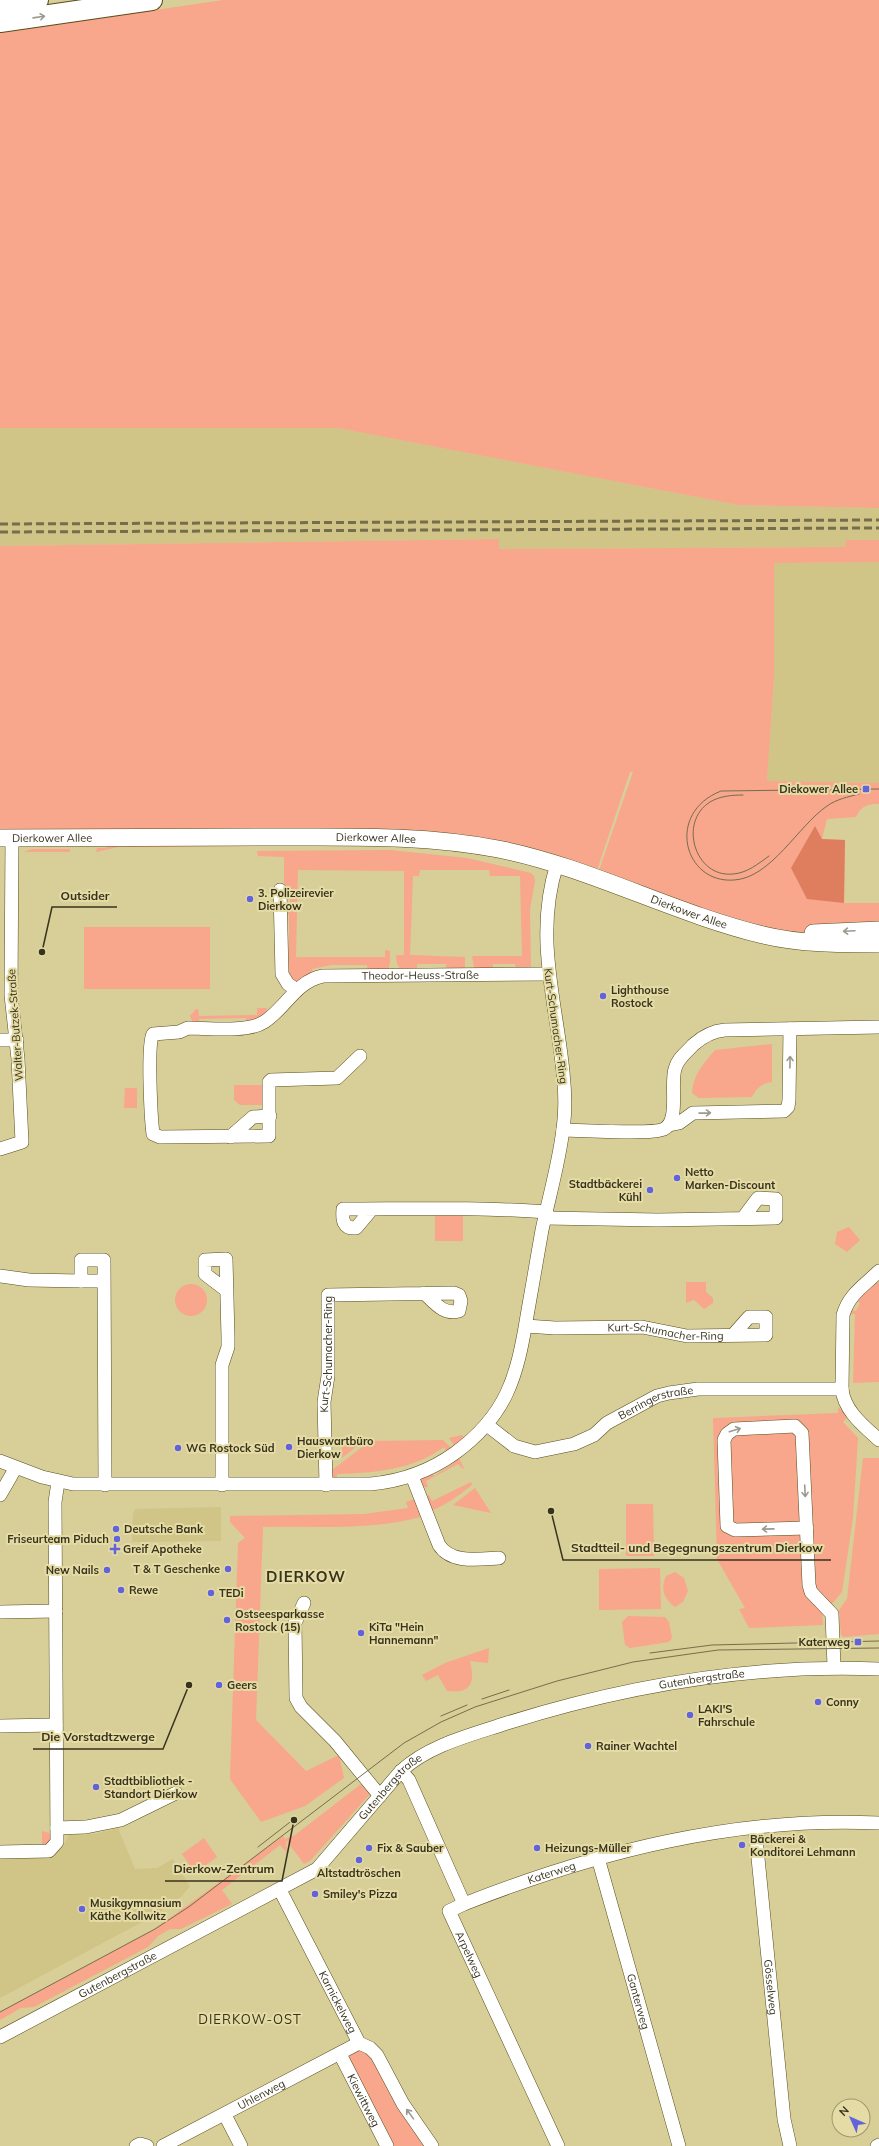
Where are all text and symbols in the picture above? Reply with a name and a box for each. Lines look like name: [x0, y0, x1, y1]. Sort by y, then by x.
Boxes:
one-way arrow: [32, 13, 45, 21]
place label: Diekower Allee: [779, 782, 858, 796]
marker: Diekower Allee: [861, 784, 871, 794]
street label: Dierkower Allee: [336, 830, 416, 846]
street label: Dierkower Allee: [12, 831, 92, 845]
callout: Outsider: [52, 883, 117, 907]
place label: 3. Polizeirevier Dierkow: [258, 886, 334, 913]
text: Outsider: [60, 888, 110, 903]
street label: Dierkower Allee: [649, 892, 729, 932]
marker: 3. Polizeirevier Dierkow: [245, 894, 255, 904]
one-way arrow: [843, 928, 856, 935]
street label: Kurt-Schumacher-Ring: [541, 967, 571, 1085]
street label: Walter-Butzek-Straße: [4, 968, 26, 1082]
street label: Theodor-Heuss-Straße: [362, 968, 479, 983]
place label: Lighthouse Rostock: [611, 983, 669, 1010]
marker: Lighthouse Rostock: [598, 991, 608, 1001]
one-way arrow: [786, 1056, 794, 1069]
one-way arrow: [698, 1109, 711, 1117]
place label: Netto Marken-Discount: [685, 1165, 775, 1192]
marker: Netto Marken-Discount: [672, 1173, 682, 1183]
place label: Stadtbäckerei Kühl: [569, 1177, 642, 1204]
marker: Stadtbäckerei Kühl: [645, 1185, 655, 1195]
street label: Kurt-Schumacher-Ring: [317, 1296, 335, 1413]
street label: Kurt-Schumacher-Ring: [607, 1320, 724, 1343]
street label: Berringerstraße: [616, 1383, 694, 1423]
one-way arrow: [728, 1426, 741, 1434]
place label: Hauswartbüro Dierkow: [297, 1434, 374, 1461]
place label: WG Rostock Süd: [186, 1441, 275, 1455]
marker: Hauswartbüro Dierkow: [284, 1442, 294, 1452]
marker: WG Rostock Süd: [173, 1443, 183, 1453]
one-way arrow: [801, 1484, 809, 1497]
place label: Deutsche Bank: [124, 1522, 204, 1536]
marker: Deutsche Bank: [111, 1524, 121, 1534]
one-way arrow: [762, 1525, 775, 1533]
place label: Friseurteam Piduch: [7, 1532, 109, 1546]
marker: Friseurteam Piduch: [112, 1534, 122, 1544]
callout: Stadtteil- und Begegnungszentrum Dierkow: [563, 1536, 831, 1560]
text: Stadtteil- und Begegnungszentrum Dierkow: [571, 1540, 823, 1555]
place label: Greif Apotheke: [123, 1542, 202, 1556]
marker: Greif Apotheke: [110, 1544, 120, 1554]
place label: T & T Geschenke: [133, 1562, 220, 1576]
place label: New Nails: [46, 1563, 99, 1577]
marker: T & T Geschenke: [223, 1564, 233, 1574]
marker: New Nails: [102, 1565, 112, 1575]
district label: DIERKOW: [266, 1567, 346, 1586]
place label: Rewe: [129, 1583, 158, 1597]
marker: Rewe: [116, 1585, 126, 1595]
place label: TEDi: [219, 1586, 244, 1600]
marker: TEDi: [206, 1588, 216, 1598]
place label: Ostseesparkasse Rostock (15): [235, 1607, 324, 1634]
marker: Ostseesparkasse Rostock (15): [222, 1615, 232, 1625]
place label: KiTa "Hein Hannemann": [369, 1620, 439, 1647]
marker: KiTa "Hein Hannemann": [356, 1628, 366, 1638]
place label: Katerweg: [799, 1635, 850, 1649]
marker: Katerweg: [853, 1637, 863, 1647]
street label: Gutenbergstraße: [658, 1666, 745, 1692]
place label: Geers: [227, 1678, 257, 1692]
marker: Geers: [214, 1680, 224, 1690]
place label: Conny: [826, 1695, 859, 1709]
marker: Conny: [813, 1697, 823, 1707]
place label: LAKI'S Fahrschule: [698, 1702, 755, 1729]
marker: LAKI'S Fahrschule: [685, 1710, 695, 1720]
callout: Die Vorstadtzwerge: [33, 1725, 163, 1749]
text: Die Vorstadtzwerge: [41, 1729, 155, 1744]
place label: Rainer Wachtel: [596, 1739, 677, 1753]
marker: Rainer Wachtel: [583, 1741, 593, 1751]
street label: Gutenbergstraße: [355, 1750, 424, 1823]
place label: Stadtbibliothek - Standort Dierkow: [104, 1774, 198, 1801]
marker: Stadtbibliothek - Standort Dierkow: [91, 1782, 101, 1792]
place label: Bäckerei & Konditorei Lehmann: [750, 1832, 856, 1859]
marker: Bäckerei & Konditorei Lehmann: [737, 1840, 747, 1850]
place label: Fix & Sauber: [377, 1841, 444, 1855]
place label: Heizungs-Müller: [545, 1841, 631, 1855]
marker: Fix & Sauber: [364, 1843, 374, 1853]
marker: Heizungs-Müller: [532, 1843, 542, 1853]
marker: Altstadtröschen: [354, 1855, 364, 1865]
callout: Dierkow-Zentrum: [165, 1857, 282, 1881]
street label: Katerweg: [526, 1858, 577, 1887]
text: Dierkow-Zentrum: [174, 1861, 275, 1876]
place label: Altstadtröschen: [317, 1866, 401, 1880]
place label: Smiley's Pizza: [323, 1887, 398, 1901]
marker: Smiley's Pizza: [310, 1889, 320, 1899]
place label: Musikgymnasium Käthe Kollwitz: [90, 1896, 182, 1923]
marker: Musikgymnasium Käthe Kollwitz: [77, 1904, 87, 1914]
street label: Arpelweg: [452, 1929, 486, 1980]
street label: Gutenbergstraße: [76, 1948, 159, 2001]
street label: Gösselweg: [761, 1959, 781, 2016]
street label: Karnickelweg: [316, 1968, 360, 2036]
street label: Ganterweg: [624, 1972, 653, 2031]
district label: DIERKOW-OST: [198, 2011, 302, 2027]
street label: Kiewittweg: [344, 2072, 383, 2129]
street label: Uhlenweg: [235, 2076, 287, 2113]
north arrow: [831, 2098, 871, 2138]
text: N: [836, 2103, 852, 2119]
one-way arrow: [406, 2108, 414, 2119]

